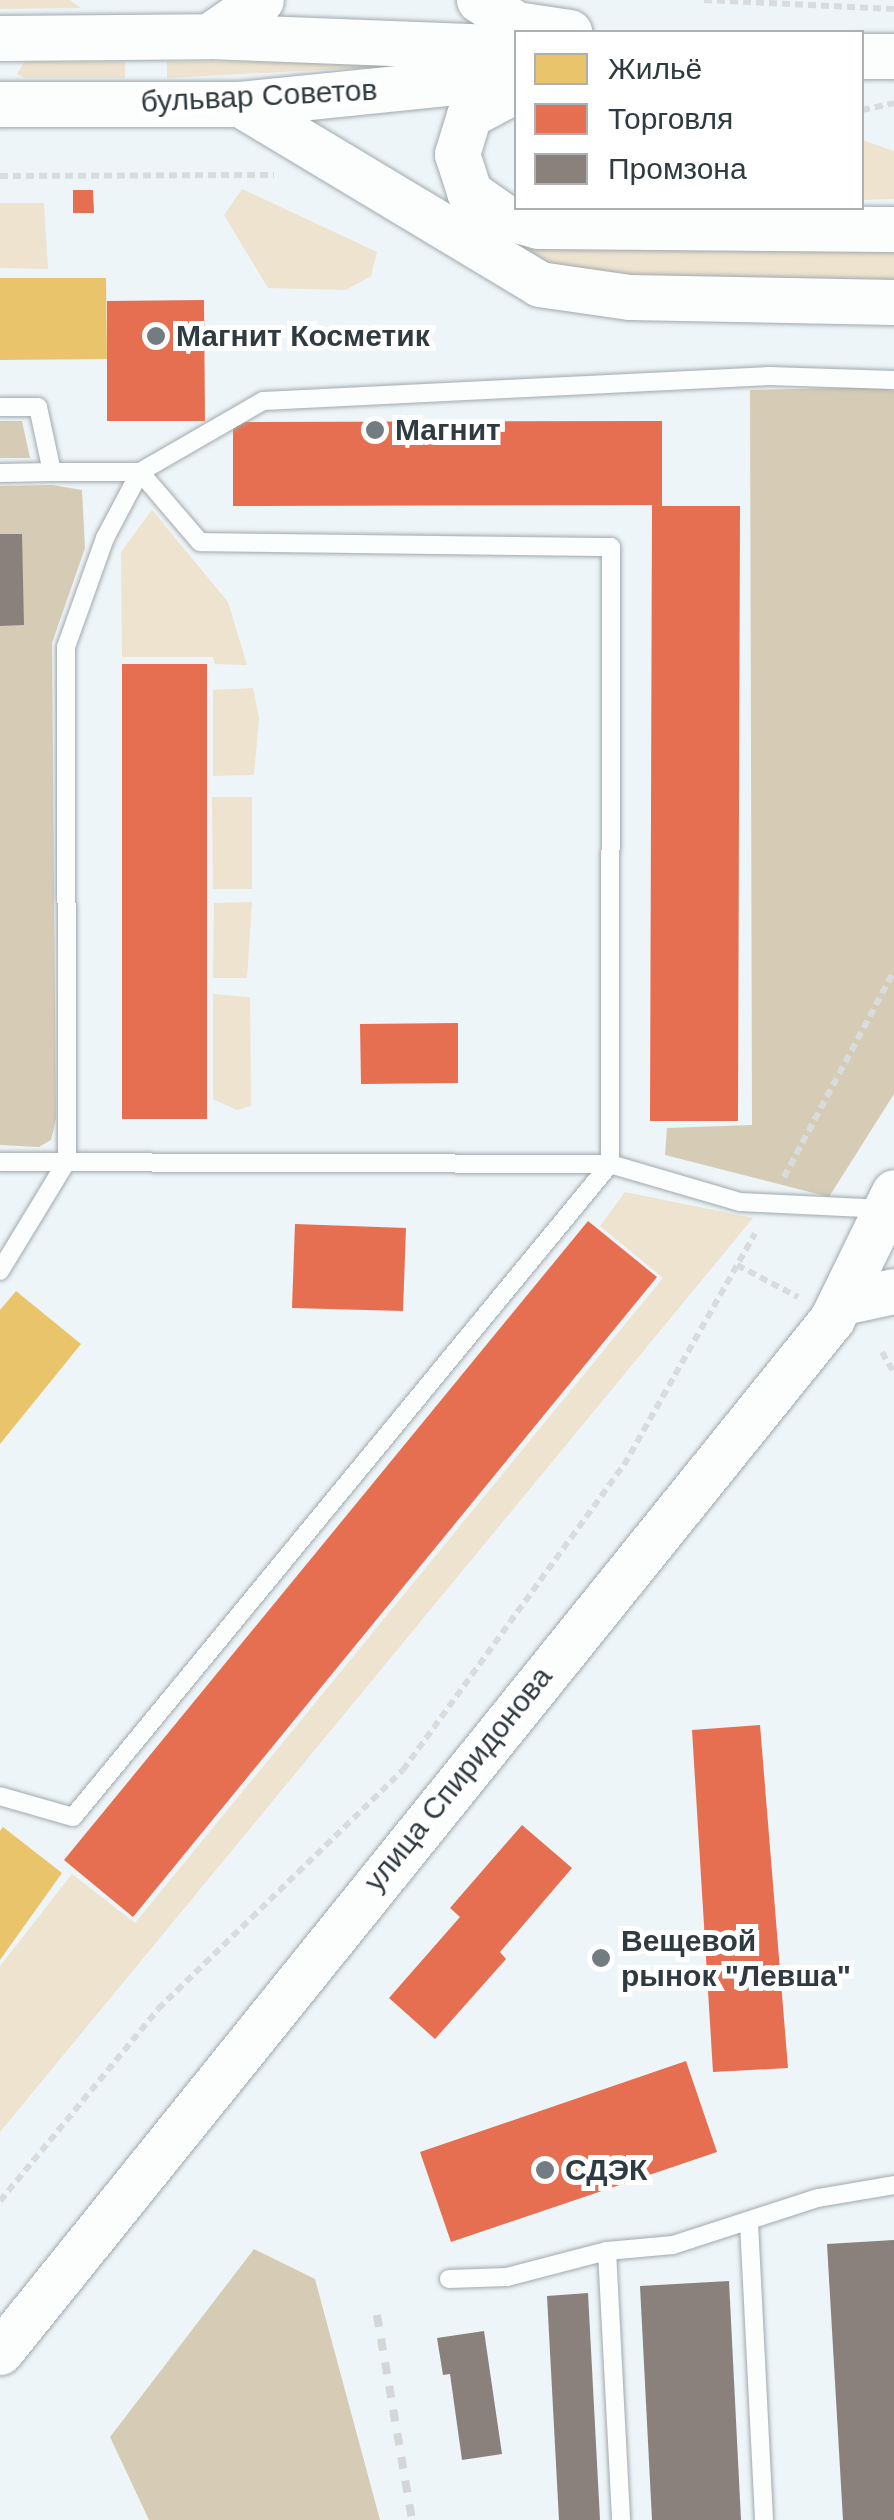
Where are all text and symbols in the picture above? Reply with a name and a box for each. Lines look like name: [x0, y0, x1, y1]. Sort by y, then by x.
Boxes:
legend: [514, 30, 864, 210]
text: Жильё: [608, 52, 702, 85]
street label: бульвар Советов: [140, 72, 378, 120]
text: Торговля: [608, 102, 733, 135]
text: Промзона: [608, 152, 747, 185]
place label: Магнит Косметик: [176, 318, 430, 354]
marker: Магнит Косметик: [145, 325, 167, 347]
place label: Магнит: [395, 412, 501, 448]
marker: Магнит: [364, 419, 386, 441]
street label: улица Спиридонова: [356, 1659, 560, 1899]
place label: Вещевой рынок "Левша": [621, 1923, 851, 1994]
marker: Вещевой рынок "Левша": [590, 1947, 612, 1969]
place label: СДЭК: [565, 2152, 647, 2188]
marker: СДЭК: [534, 2159, 556, 2181]

